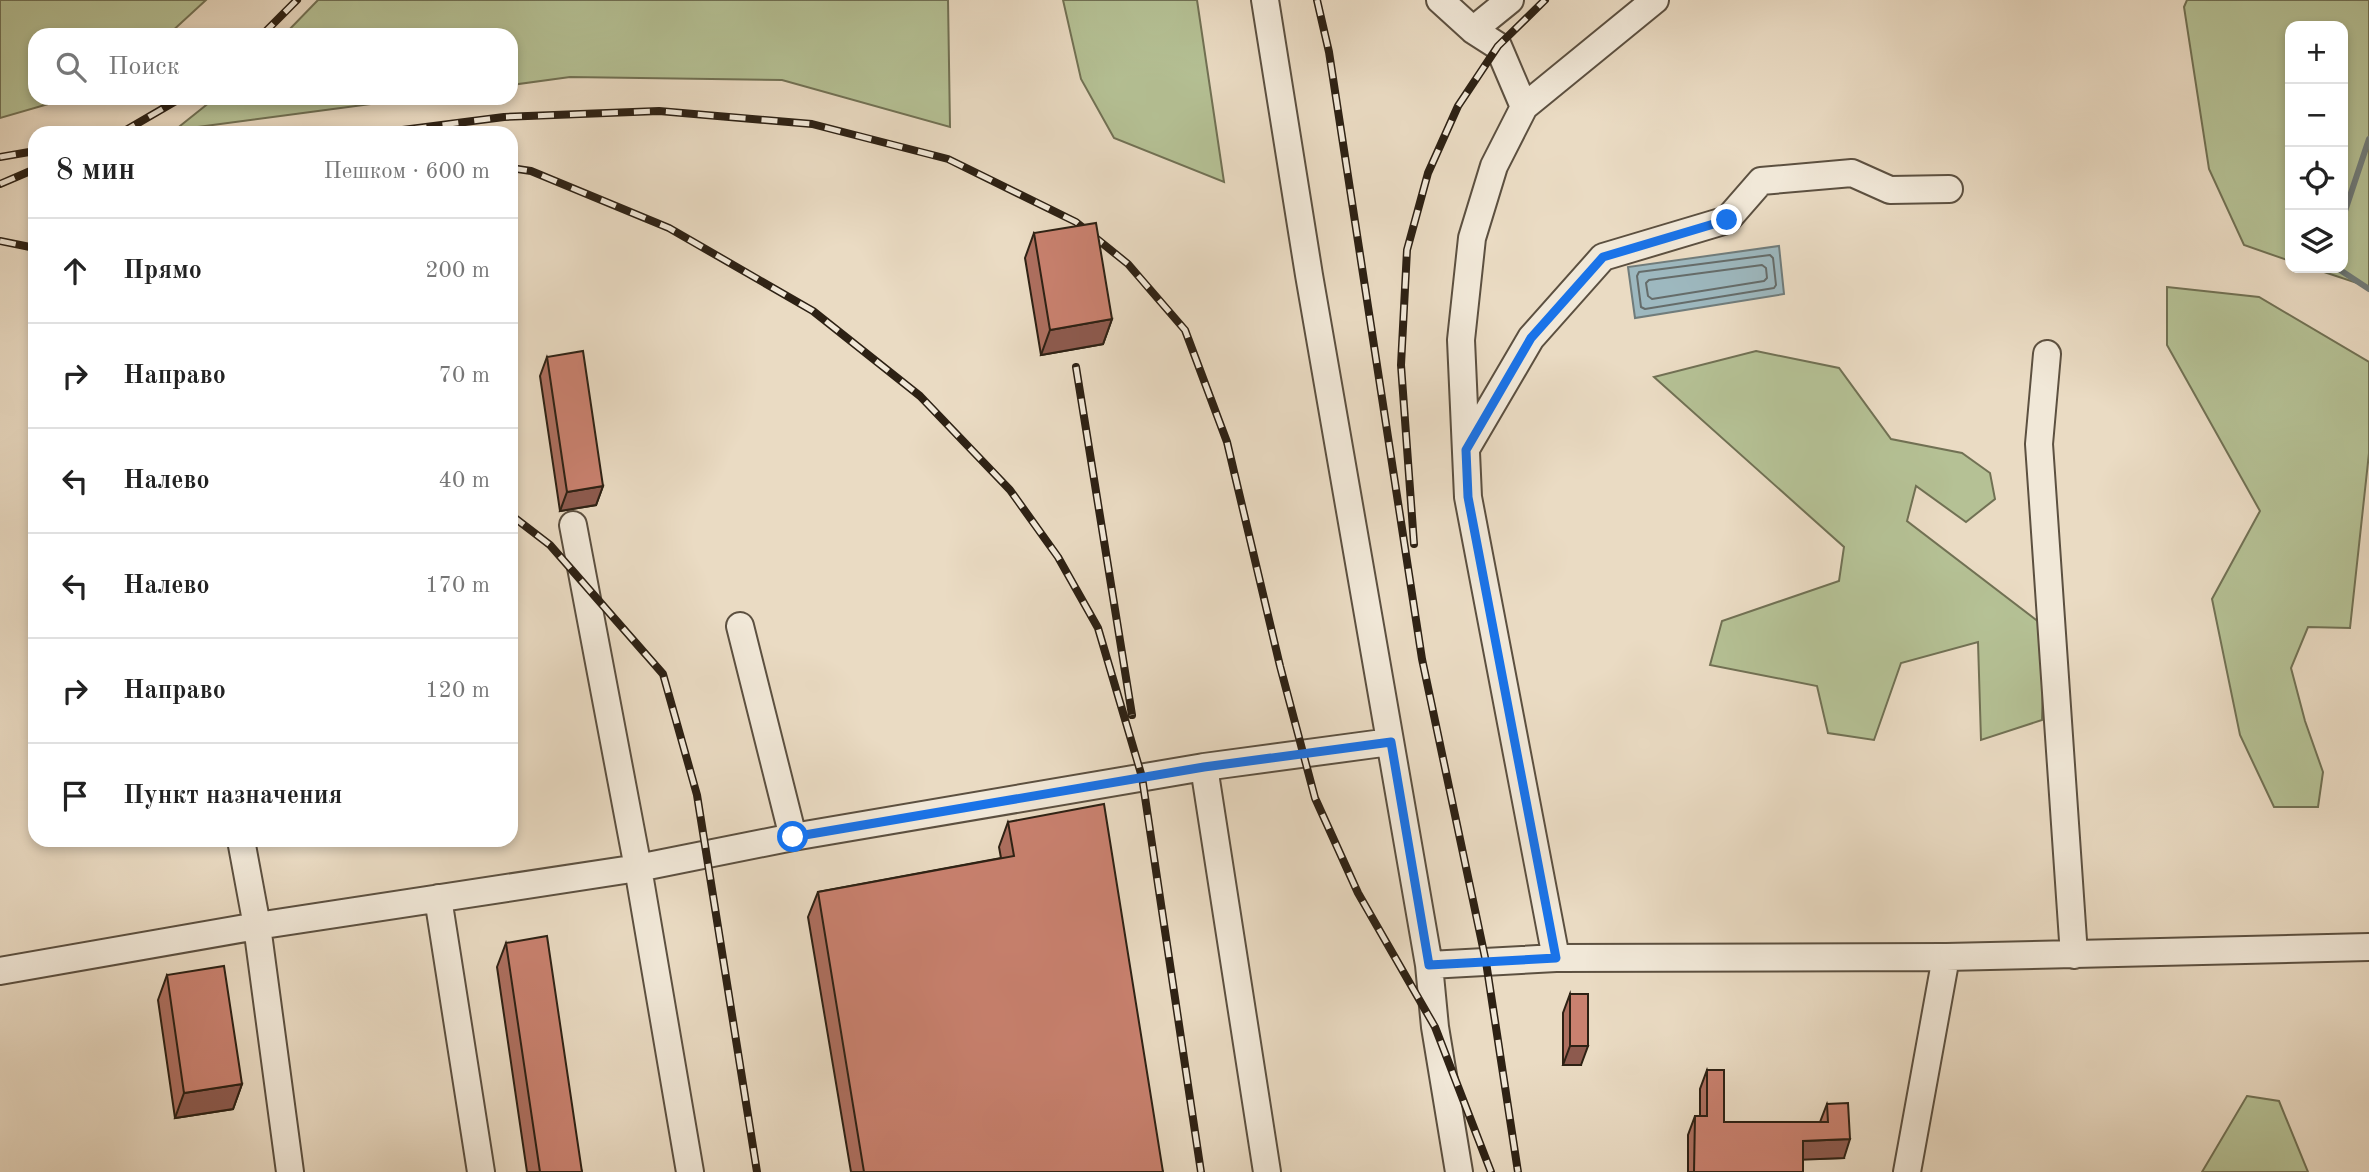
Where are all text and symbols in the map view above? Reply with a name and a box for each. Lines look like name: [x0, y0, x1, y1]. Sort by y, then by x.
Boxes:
map controls: [2285, 21, 2348, 273]
button: +: [2285, 21, 2348, 84]
search box: [28, 28, 518, 105]
icon: search: [52, 48, 90, 86]
text: Поиск: [108, 54, 180, 80]
button: −: [2285, 84, 2348, 147]
button: locate: [2285, 147, 2348, 210]
text: 8 мин: [56, 156, 135, 186]
text: Пешком · 600 m: [324, 160, 490, 183]
route end: [1711, 204, 1742, 235]
button: layers: [2285, 210, 2348, 273]
icon: ahead: [56, 252, 94, 290]
text: Прямо: [123, 258, 202, 284]
text: 200 m: [425, 259, 490, 282]
icon: right: [56, 357, 94, 395]
text: Направо: [123, 363, 226, 389]
text: 70 m: [439, 364, 490, 387]
icon: left: [56, 462, 94, 500]
text: Налево: [123, 468, 210, 494]
text: 40 m: [439, 469, 490, 492]
icon: left: [56, 567, 94, 605]
text: Налево: [123, 573, 210, 599]
text: 170 m: [425, 574, 490, 597]
icon: right: [56, 672, 94, 710]
text: Направо: [123, 678, 226, 704]
text: 120 m: [425, 679, 490, 702]
icon: arrive: [56, 777, 94, 815]
text: Пункт назначения: [123, 783, 342, 809]
route start: [777, 821, 808, 852]

